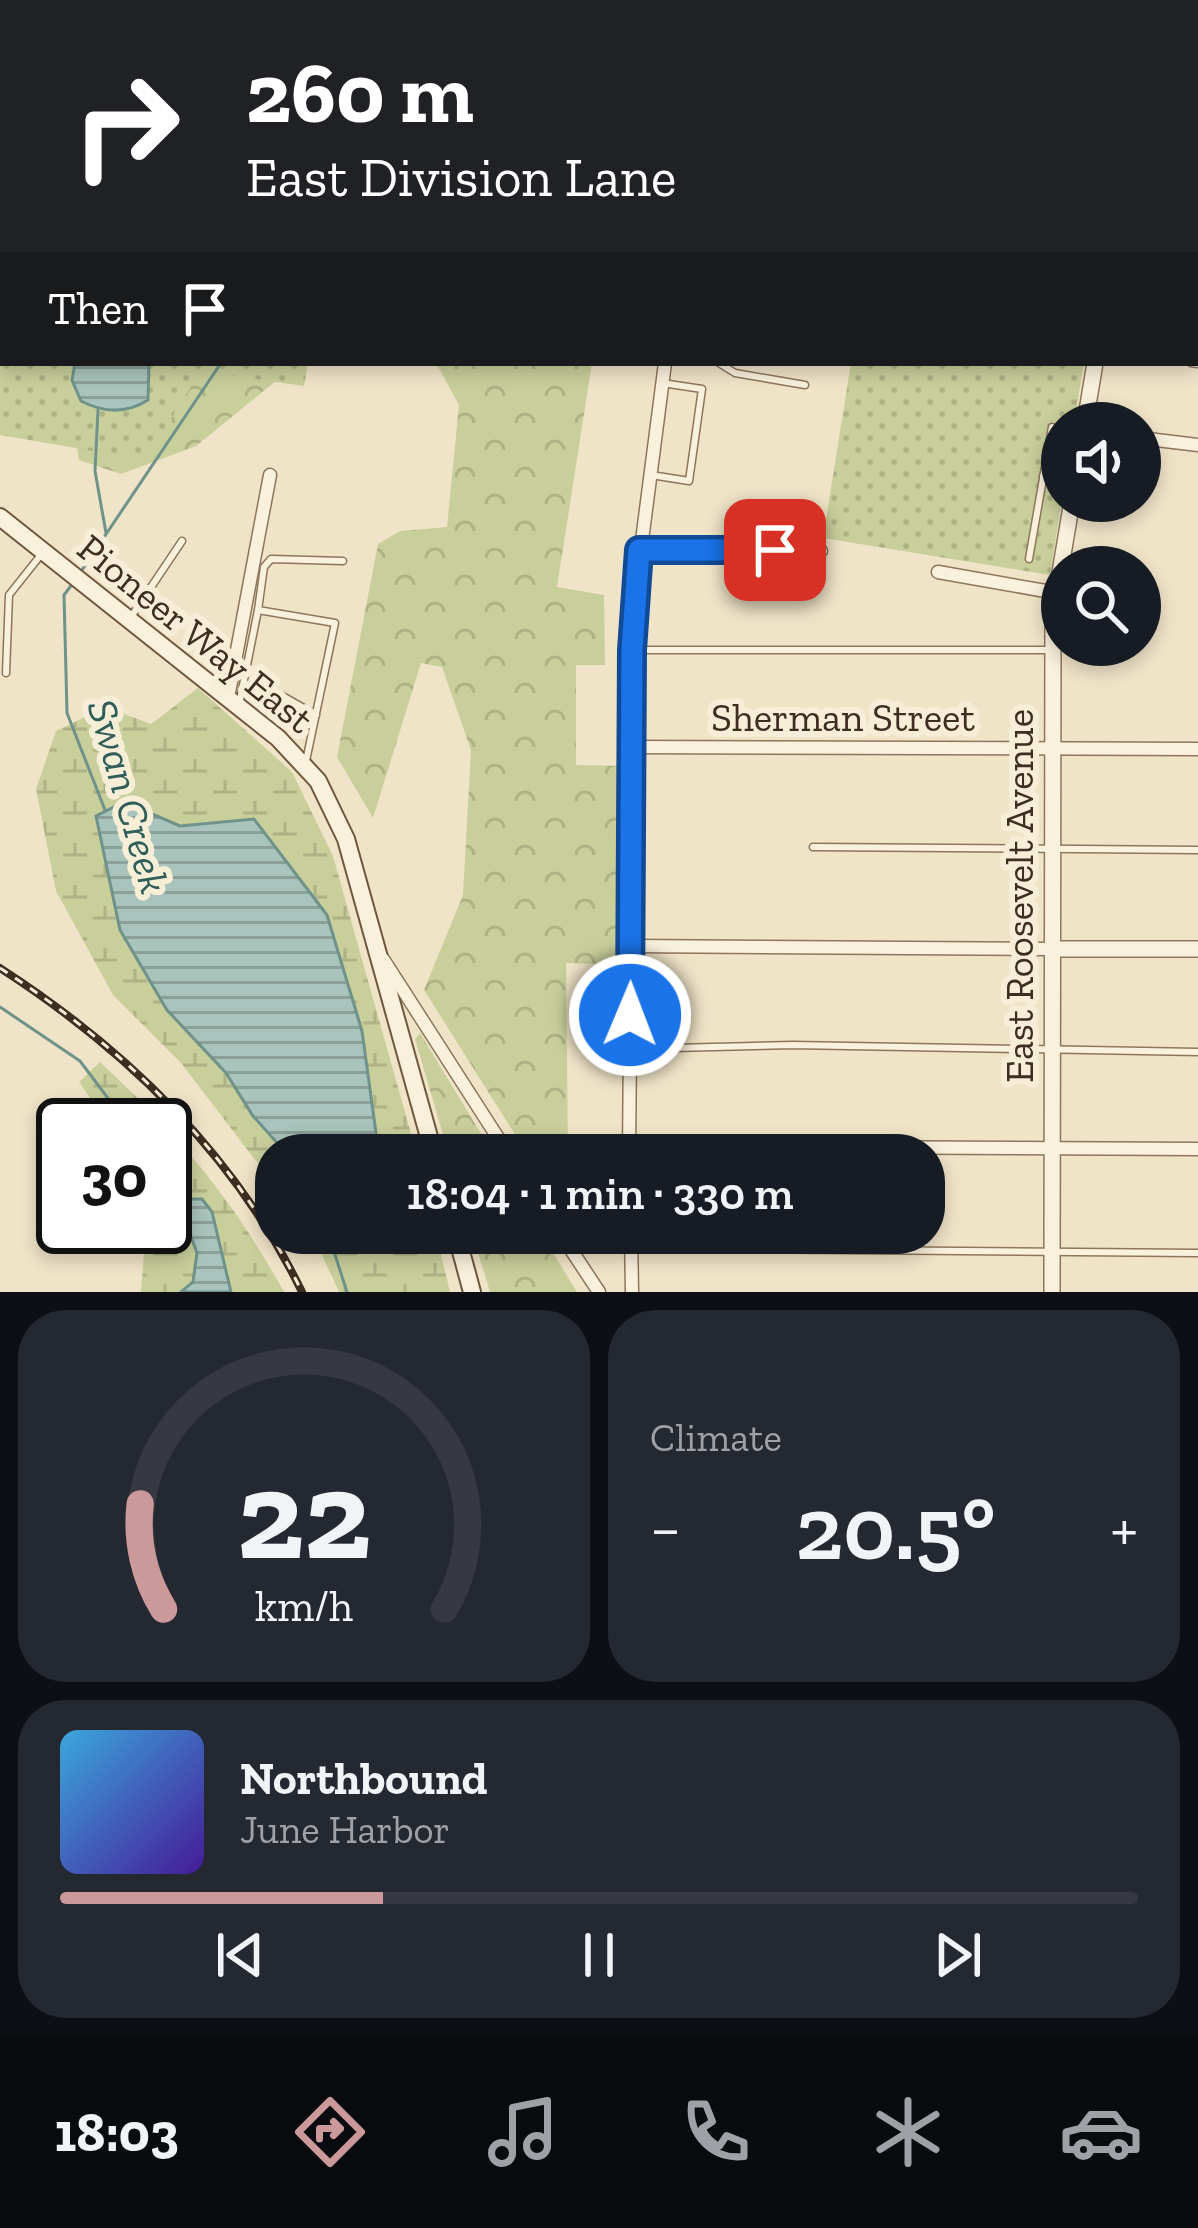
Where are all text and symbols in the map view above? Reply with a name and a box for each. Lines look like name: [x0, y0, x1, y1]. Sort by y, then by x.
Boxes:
text: 260 m: [246, 43, 474, 144]
icon: right: [48, 48, 204, 204]
text: East Division Lane: [246, 145, 676, 210]
icon: arrive: [172, 276, 238, 342]
text: Then: [48, 282, 148, 336]
map controls: [1041, 402, 1161, 666]
button: sound: [1041, 402, 1161, 522]
pin: [724, 499, 826, 601]
icon: arrive: [742, 517, 808, 583]
street label: Pioneer Way East: [68, 524, 323, 743]
button: search: [1041, 546, 1161, 666]
water label: Swan Creek: [76, 693, 181, 899]
street label: Sherman Street: [711, 694, 975, 741]
street label: East Roosevelt Avenue: [996, 709, 1043, 1083]
position arrow: [567, 952, 693, 1078]
speed limit sign: 30: [36, 1098, 192, 1254]
text: 18:04 · 1 min · 330 m: [407, 1167, 793, 1221]
text: Climate: [650, 1414, 782, 1461]
text: 22: [237, 1440, 371, 1590]
text: 20.5°: [796, 1474, 995, 1582]
text: −: [650, 1489, 681, 1568]
text: +: [1110, 1489, 1138, 1568]
text: km/h: [255, 1581, 353, 1632]
text: Northbound: [240, 1752, 488, 1806]
text: June Harbor: [240, 1806, 450, 1853]
icon: previous: [207, 1922, 273, 1988]
icon: pause: [566, 1922, 632, 1988]
icon: next: [925, 1922, 991, 1988]
icon: directions: [288, 2090, 372, 2174]
icon: music: [481, 2090, 565, 2174]
icon: phone: [674, 2090, 758, 2174]
icon: climate: [866, 2090, 950, 2174]
icon: car: [1059, 2090, 1143, 2174]
text: 18:03: [54, 2100, 179, 2165]

